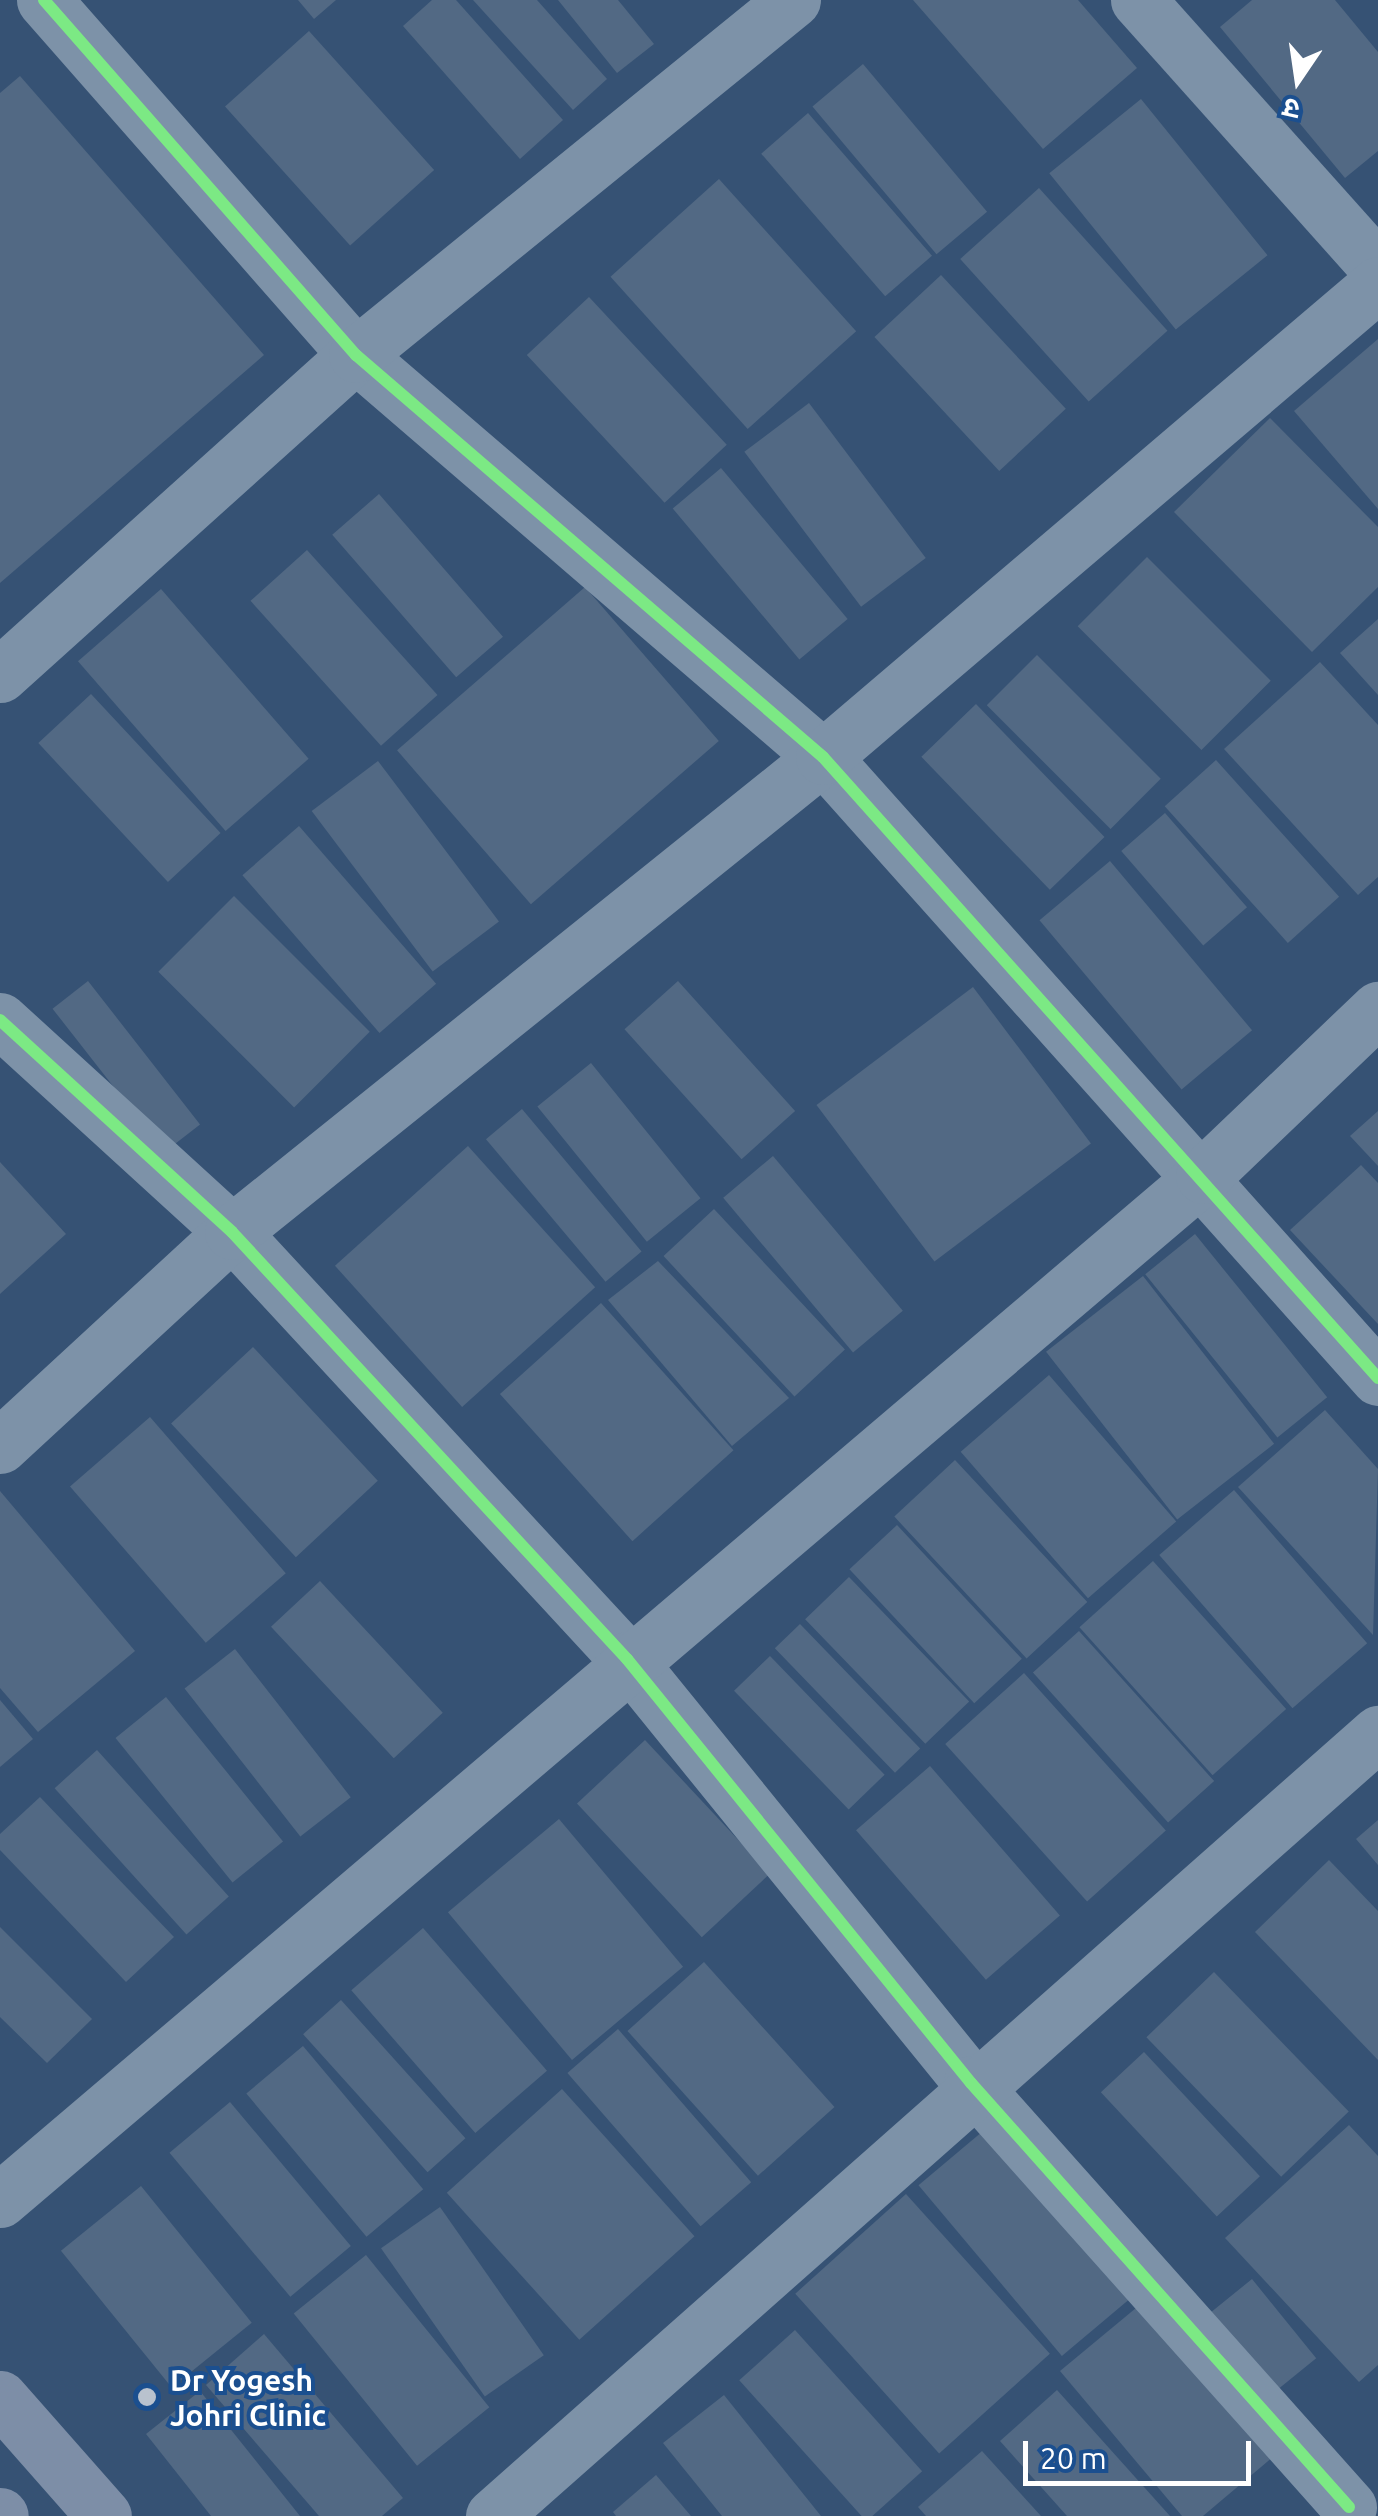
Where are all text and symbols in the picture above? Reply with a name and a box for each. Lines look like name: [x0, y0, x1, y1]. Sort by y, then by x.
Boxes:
north arrow: [1248, 30, 1348, 130]
text: उ: [1280, 93, 1303, 127]
place label: Dr Yogesh Johri Clinic: [170, 2362, 326, 2432]
marker: Dr Yogesh Johri Clinic: [134, 2384, 160, 2410]
scale bar: [1028, 2421, 1256, 2483]
text: 20 m: [1040, 2441, 1107, 2475]

